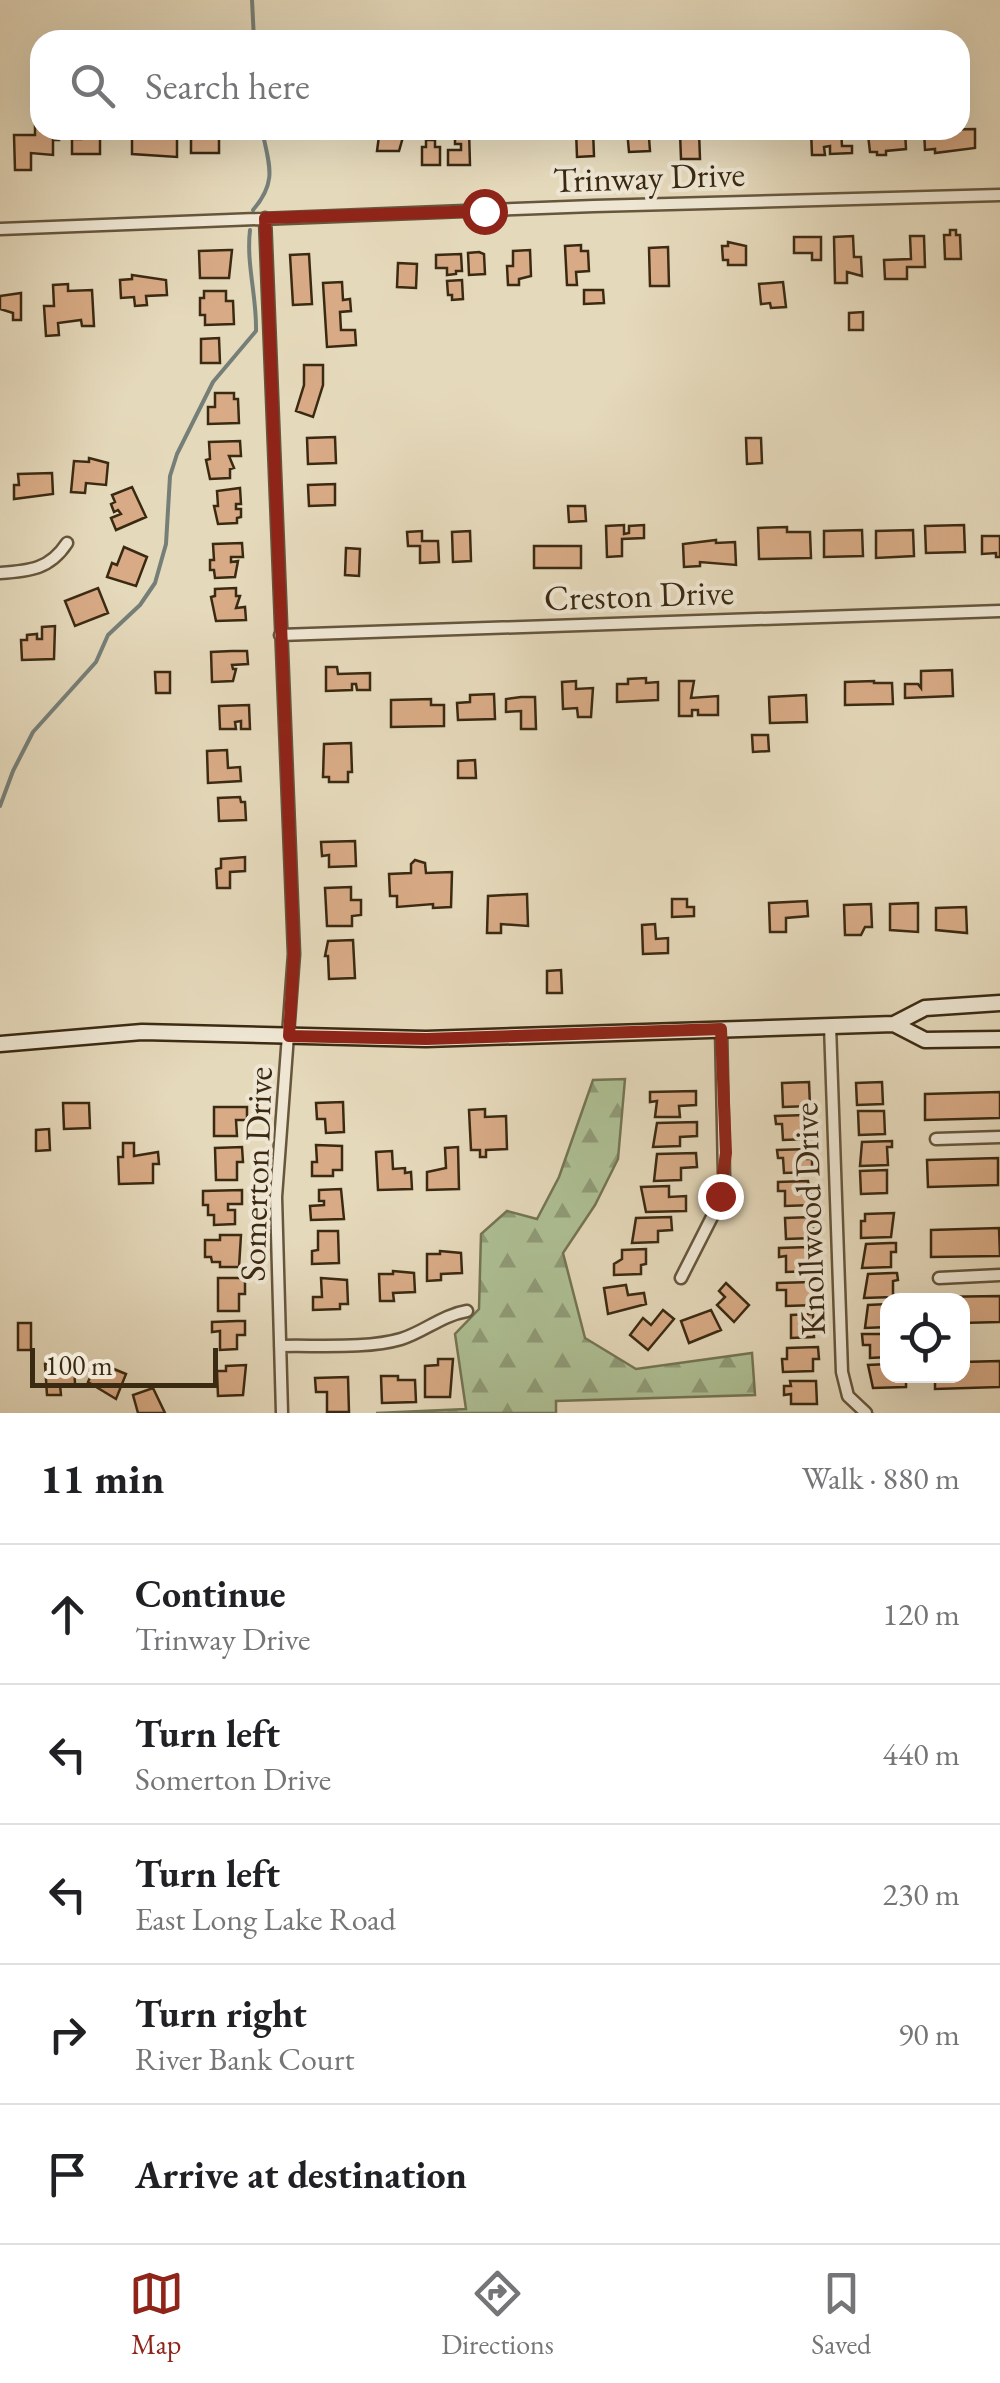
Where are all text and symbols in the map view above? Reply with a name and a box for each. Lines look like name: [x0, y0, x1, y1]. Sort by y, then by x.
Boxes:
search box: [30, 30, 970, 140]
icon: search: [65, 58, 120, 113]
text: Search here: [145, 61, 310, 110]
street label: Trinway Drive: [552, 151, 746, 202]
route start: [462, 189, 508, 235]
street label: Creston Drive: [543, 569, 735, 620]
street label: Somerton Drive: [229, 1066, 282, 1282]
street label: Knollwood Drive: [782, 1102, 835, 1336]
route end: [698, 1174, 744, 1220]
map controls: [880, 1293, 970, 1383]
button: locate: [880, 1293, 970, 1383]
scale bar: [30, 1343, 218, 1388]
text: 100 m: [45, 1347, 113, 1383]
text: 11 min: [40, 1451, 164, 1506]
text: Walk · 880 m: [802, 1457, 960, 1499]
text: Continue: [135, 1569, 286, 1618]
icon: ahead: [40, 1587, 95, 1642]
text: 120 m: [883, 1593, 960, 1635]
text: Trinway Drive: [135, 1618, 311, 1660]
text: Turn left: [135, 1709, 280, 1758]
icon: left: [40, 1727, 95, 1782]
text: 440 m: [883, 1733, 960, 1775]
text: Somerton Drive: [135, 1758, 331, 1800]
text: Turn left: [135, 1849, 280, 1898]
icon: left: [40, 1867, 95, 1922]
text: 230 m: [883, 1873, 960, 1915]
text: East Long Lake Road: [135, 1898, 396, 1940]
text: Turn right: [135, 1989, 307, 2038]
icon: right: [40, 2007, 95, 2062]
text: 90 m: [898, 2013, 960, 2055]
text: River Bank Court: [135, 2038, 354, 2080]
icon: arrive: [40, 2147, 95, 2202]
text: Arrive at destination: [135, 2150, 467, 2199]
tab: Map: [129, 2266, 184, 2362]
tab: Directions: [441, 2266, 554, 2362]
tab: Saved: [811, 2266, 871, 2362]

